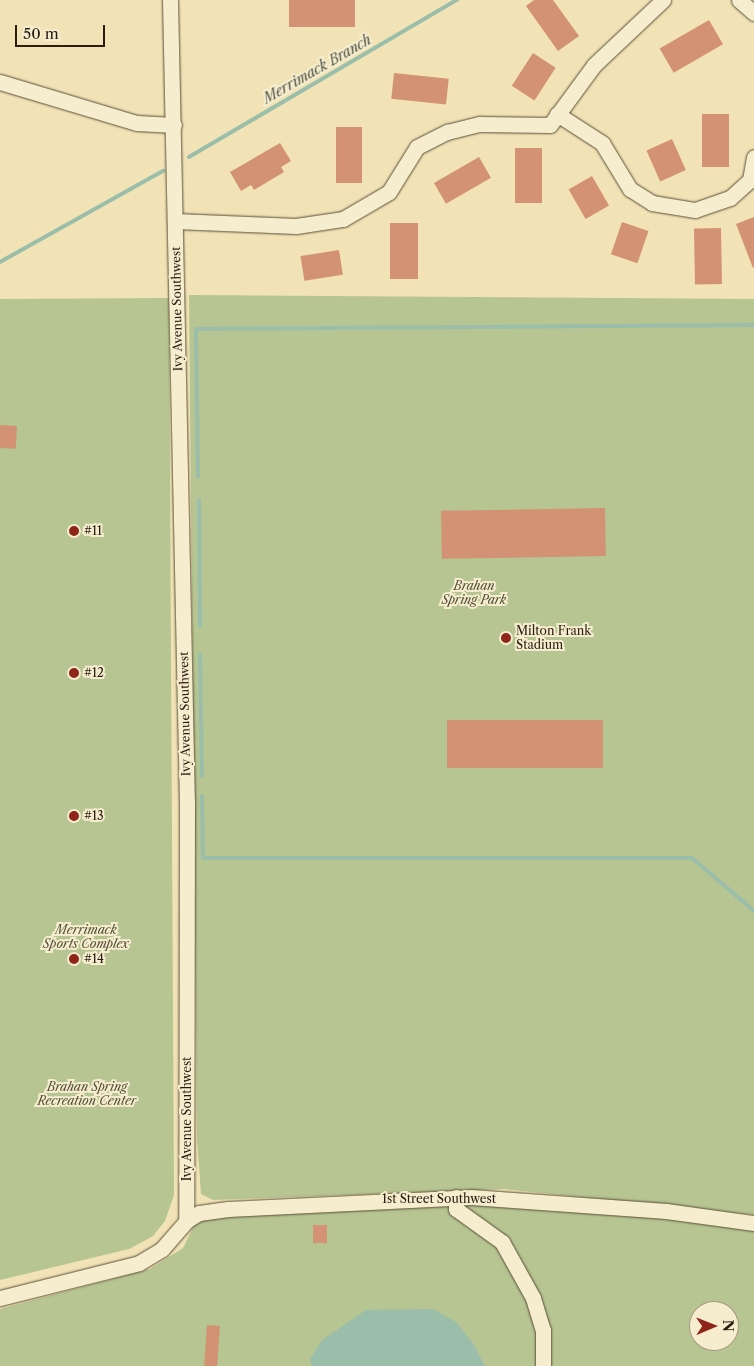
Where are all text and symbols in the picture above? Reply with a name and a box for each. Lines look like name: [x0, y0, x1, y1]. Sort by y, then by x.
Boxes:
scale bar: [18, 15, 108, 47]
text: 50 m: [23, 24, 59, 43]
water label: Merrimack Branch: [260, 31, 374, 107]
street label: Ivy Avenue Southwest: [169, 246, 185, 372]
place label: #11: [84, 524, 102, 538]
marker: #11: [68, 525, 80, 537]
park label: Brahan Spring Park: [442, 579, 506, 607]
place label: Milton Frank Stadium: [516, 624, 591, 652]
marker: Milton Frank Stadium: [500, 632, 512, 644]
street label: Ivy Avenue Southwest: [177, 651, 193, 777]
place label: #12: [84, 666, 104, 680]
marker: #12: [68, 667, 80, 679]
place label: #13: [84, 809, 104, 823]
marker: #13: [68, 810, 80, 822]
park label: Merrimack Sports Complex: [43, 923, 129, 951]
place label: #14: [84, 952, 104, 966]
marker: #14: [68, 953, 80, 965]
street label: Ivy Avenue Southwest: [180, 1056, 194, 1182]
park label: Brahan Spring Recreation Center: [38, 1080, 136, 1108]
street label: 1st Street Southwest: [382, 1192, 496, 1206]
north arrow: [689, 1301, 739, 1351]
text: N: [719, 1320, 737, 1332]

